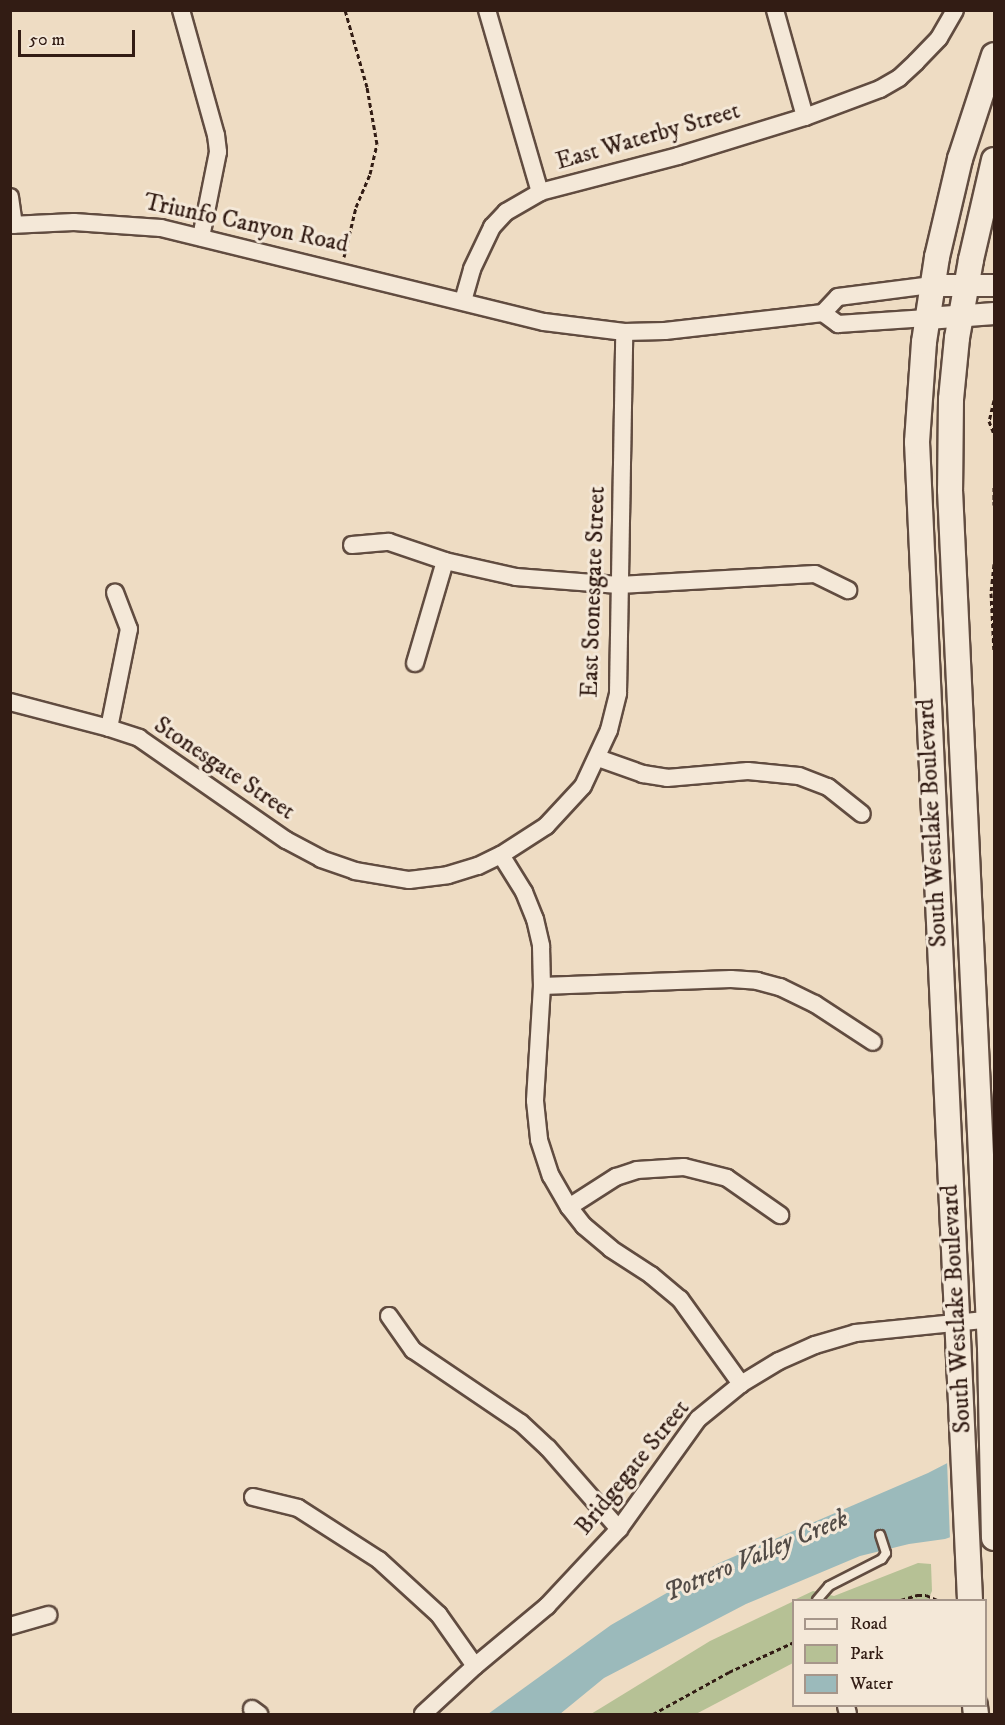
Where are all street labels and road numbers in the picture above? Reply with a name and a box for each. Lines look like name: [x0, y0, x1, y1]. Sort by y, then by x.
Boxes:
street label: East Waterby Street: [553, 97, 743, 177]
street label: Triunfo Canyon Road: [141, 188, 351, 260]
street label: East Stonesgate Street: [576, 486, 612, 698]
street label: South Westlake Boulevard: [912, 698, 954, 948]
street label: Stonesgate Street: [148, 711, 300, 827]
street label: South Westlake Boulevard: [936, 1184, 978, 1434]
street label: Bridgegate Street: [570, 1395, 696, 1541]

